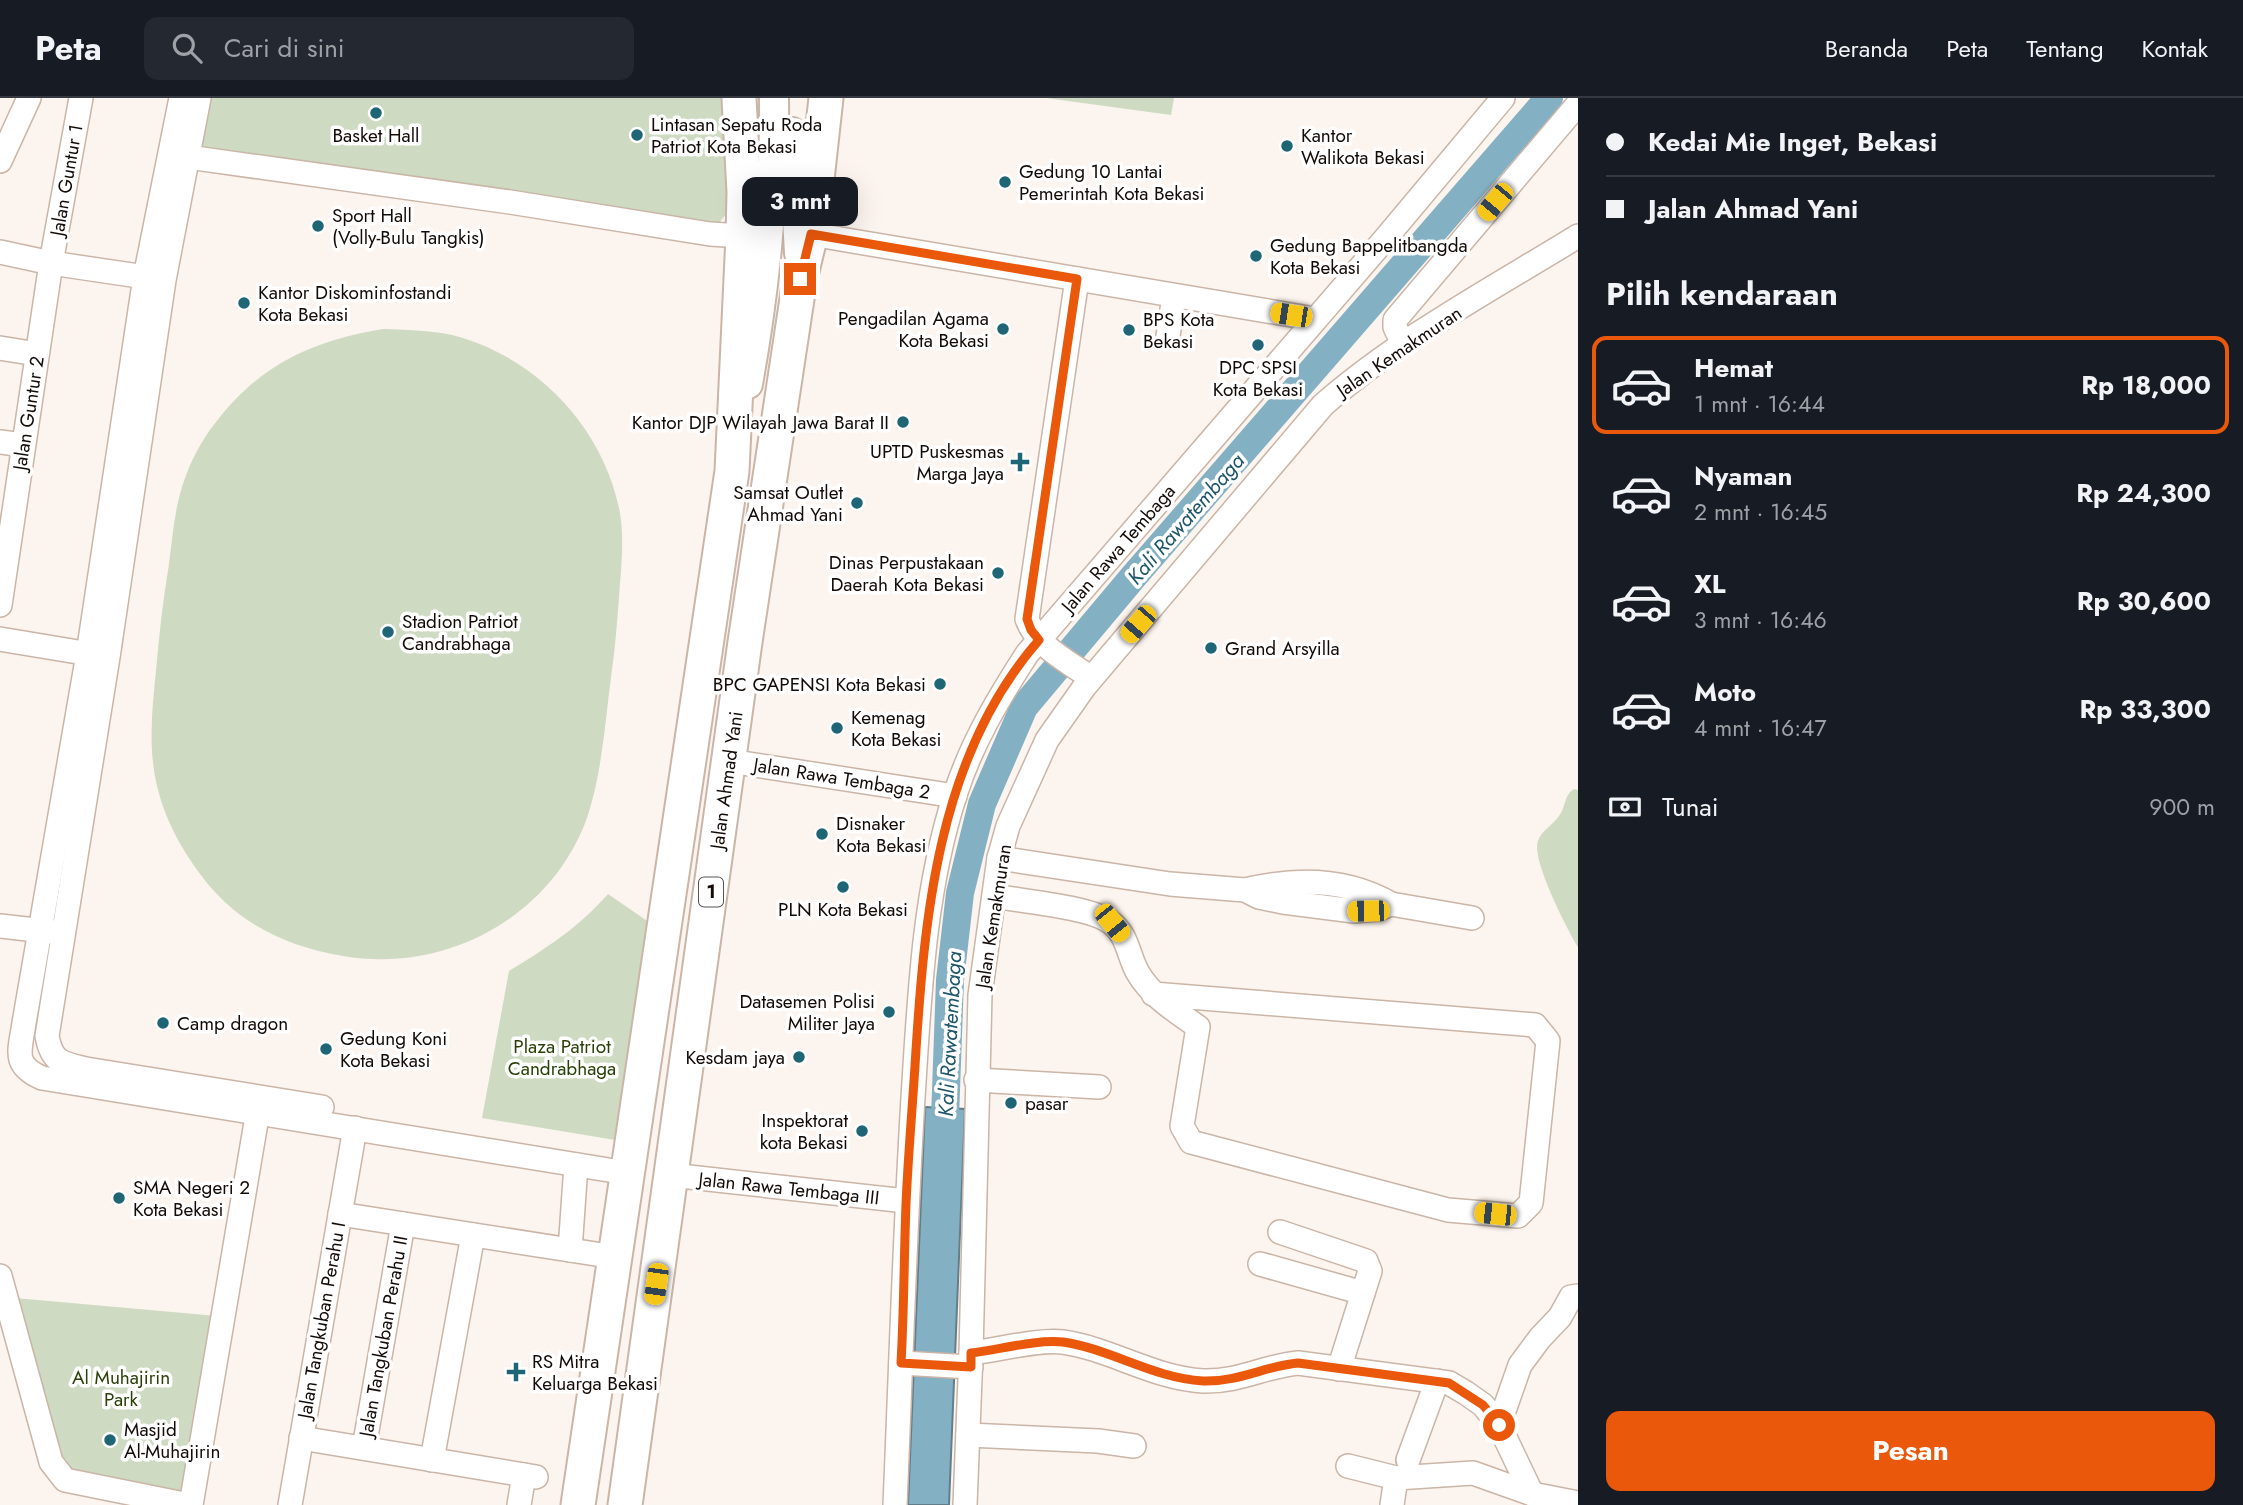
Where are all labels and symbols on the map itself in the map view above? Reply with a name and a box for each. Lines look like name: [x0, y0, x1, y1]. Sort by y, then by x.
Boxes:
marker: Basket Hall: [368, 105, 384, 121]
place label: Lintasan Sepatu Roda Patriot Kota Bekasi: [651, 111, 822, 160]
street label: Jalan Guntur 1: [43, 122, 90, 241]
place label: Basket Hall: [333, 122, 419, 149]
place label: Kantor Walikota Bekasi: [1301, 122, 1425, 171]
marker: Lintasan Sepatu Roda Patriot Kota Bekasi: [629, 127, 645, 143]
marker: Kantor Walikota Bekasi: [1279, 138, 1295, 154]
place label: Gedung 10 Lantai Pemerintah Kota Bekasi: [1019, 158, 1204, 207]
marker: Gedung 10 Lantai Pemerintah Kota Bekasi: [997, 174, 1013, 190]
callout: 3 mnt: [742, 178, 858, 226]
car: [1474, 179, 1517, 225]
place label: Sport Hall (Volly-Bulu Tangkis): [332, 202, 485, 251]
marker: Sport Hall (Volly-Bulu Tangkis): [310, 218, 326, 234]
place label: Gedung Bappelitbangda Kota Bekasi: [1270, 232, 1468, 281]
marker: Gedung Bappelitbangda Kota Bekasi: [1248, 248, 1264, 264]
route end: [784, 263, 816, 295]
place label: Kantor Diskominfostandi Kota Bekasi: [258, 279, 452, 328]
marker: Kantor Diskominfostandi Kota Bekasi: [236, 295, 252, 311]
street label: Jalan Kemakmuran: [1329, 300, 1467, 405]
car: [1269, 301, 1314, 329]
place label: Pengadilan Agama Kota Bekasi: [838, 305, 989, 354]
place label: BPS Kota Bekasi: [1143, 306, 1214, 355]
marker: Pengadilan Agama Kota Bekasi: [995, 321, 1011, 337]
marker: BPS Kota Bekasi: [1121, 322, 1137, 338]
marker: DPC SPSI Kota Bekasi: [1250, 337, 1266, 353]
street label: Jalan Guntur 2: [6, 354, 51, 475]
place label: DPC SPSI Kota Bekasi: [1213, 354, 1303, 403]
place label: Kantor DJP Wilayah Jawa Barat II: [632, 409, 889, 436]
marker: Kantor DJP Wilayah Jawa Barat II: [895, 414, 911, 430]
place label: UPTD Puskesmas Marga Jaya: [870, 438, 1004, 487]
water label: Kali Rawatembaga: [1120, 446, 1252, 591]
marker: UPTD Puskesmas Marga Jaya: [1010, 452, 1030, 472]
street label: Jalan Rawa Tembaga: [1053, 478, 1182, 621]
place label: Samsat Outlet Ahmad Yani: [733, 479, 843, 528]
marker: Samsat Outlet Ahmad Yani: [849, 495, 865, 511]
place label: Dinas Perpustakaan Daerah Kota Bekasi: [829, 549, 984, 598]
marker: Dinas Perpustakaan Daerah Kota Bekasi: [990, 565, 1006, 581]
car: [1117, 601, 1160, 647]
place label: Stadion Patriot Candrabhaga: [402, 608, 518, 657]
marker: Stadion Patriot Candrabhaga: [380, 624, 396, 640]
place label: Grand Arsyilla: [1225, 635, 1340, 662]
marker: Grand Arsyilla: [1203, 640, 1219, 656]
place label: BPC GAPENSI Kota Bekasi: [713, 671, 926, 698]
marker: BPC GAPENSI Kota Bekasi: [932, 676, 948, 692]
place label: Kemenag Kota Bekasi: [851, 704, 941, 753]
street label: Jalan Ahmad Yani: [703, 710, 750, 854]
marker: Kemenag Kota Bekasi: [829, 720, 845, 736]
street label: Jalan Rawa Tembaga 2: [749, 751, 932, 806]
place label: Disnaker Kota Bekasi: [836, 810, 926, 859]
marker: Disnaker Kota Bekasi: [814, 826, 830, 842]
street label: Jalan Kemakmuran: [968, 842, 1018, 993]
road number: 1: [699, 878, 723, 906]
marker: PLN Kota Bekasi: [835, 879, 851, 895]
place label: PLN Kota Bekasi: [778, 896, 908, 923]
car: [1091, 900, 1134, 946]
car: [1347, 900, 1390, 922]
water label: Kali Rawatembaga: [931, 950, 969, 1117]
place label: Datasemen Polisi Militer Jaya: [739, 988, 875, 1037]
marker: Datasemen Polisi Militer Jaya: [881, 1004, 897, 1020]
place label: Camp dragon: [177, 1010, 288, 1037]
marker: Camp dragon: [155, 1015, 171, 1031]
place label: Gedung Koni Kota Bekasi: [340, 1025, 447, 1074]
park label: Plaza Patriot Candrabhaga: [508, 1033, 616, 1082]
marker: Gedung Koni Kota Bekasi: [318, 1041, 334, 1057]
place label: Kesdam jaya: [686, 1044, 785, 1071]
marker: Kesdam jaya: [791, 1049, 807, 1065]
place label: pasar: [1025, 1090, 1069, 1117]
marker: pasar: [1003, 1095, 1019, 1111]
place label: Inspektorat kota Bekasi: [760, 1107, 848, 1156]
marker: Inspektorat kota Bekasi: [854, 1123, 870, 1139]
street label: Jalan Rawa Tembaga III: [694, 1165, 881, 1211]
place label: SMA Negeri 2 Kota Bekasi: [133, 1174, 250, 1223]
marker: SMA Negeri 2 Kota Bekasi: [111, 1190, 127, 1206]
car: [1474, 1201, 1517, 1227]
street label: Jalan Tangkuban Perahu I: [290, 1220, 352, 1423]
street label: Jalan Tangkuban Perahu II: [352, 1233, 414, 1442]
car: [643, 1262, 670, 1306]
place label: RS Mitra Keluarga Bekasi: [532, 1348, 658, 1397]
marker: RS Mitra Keluarga Bekasi: [506, 1362, 526, 1382]
park label: Al Muhajirin Park: [72, 1364, 170, 1413]
route start: [1483, 1409, 1515, 1441]
place label: Masjid Al-Muhajirin: [124, 1416, 221, 1465]
marker: Masjid Al-Muhajirin: [102, 1432, 118, 1448]

